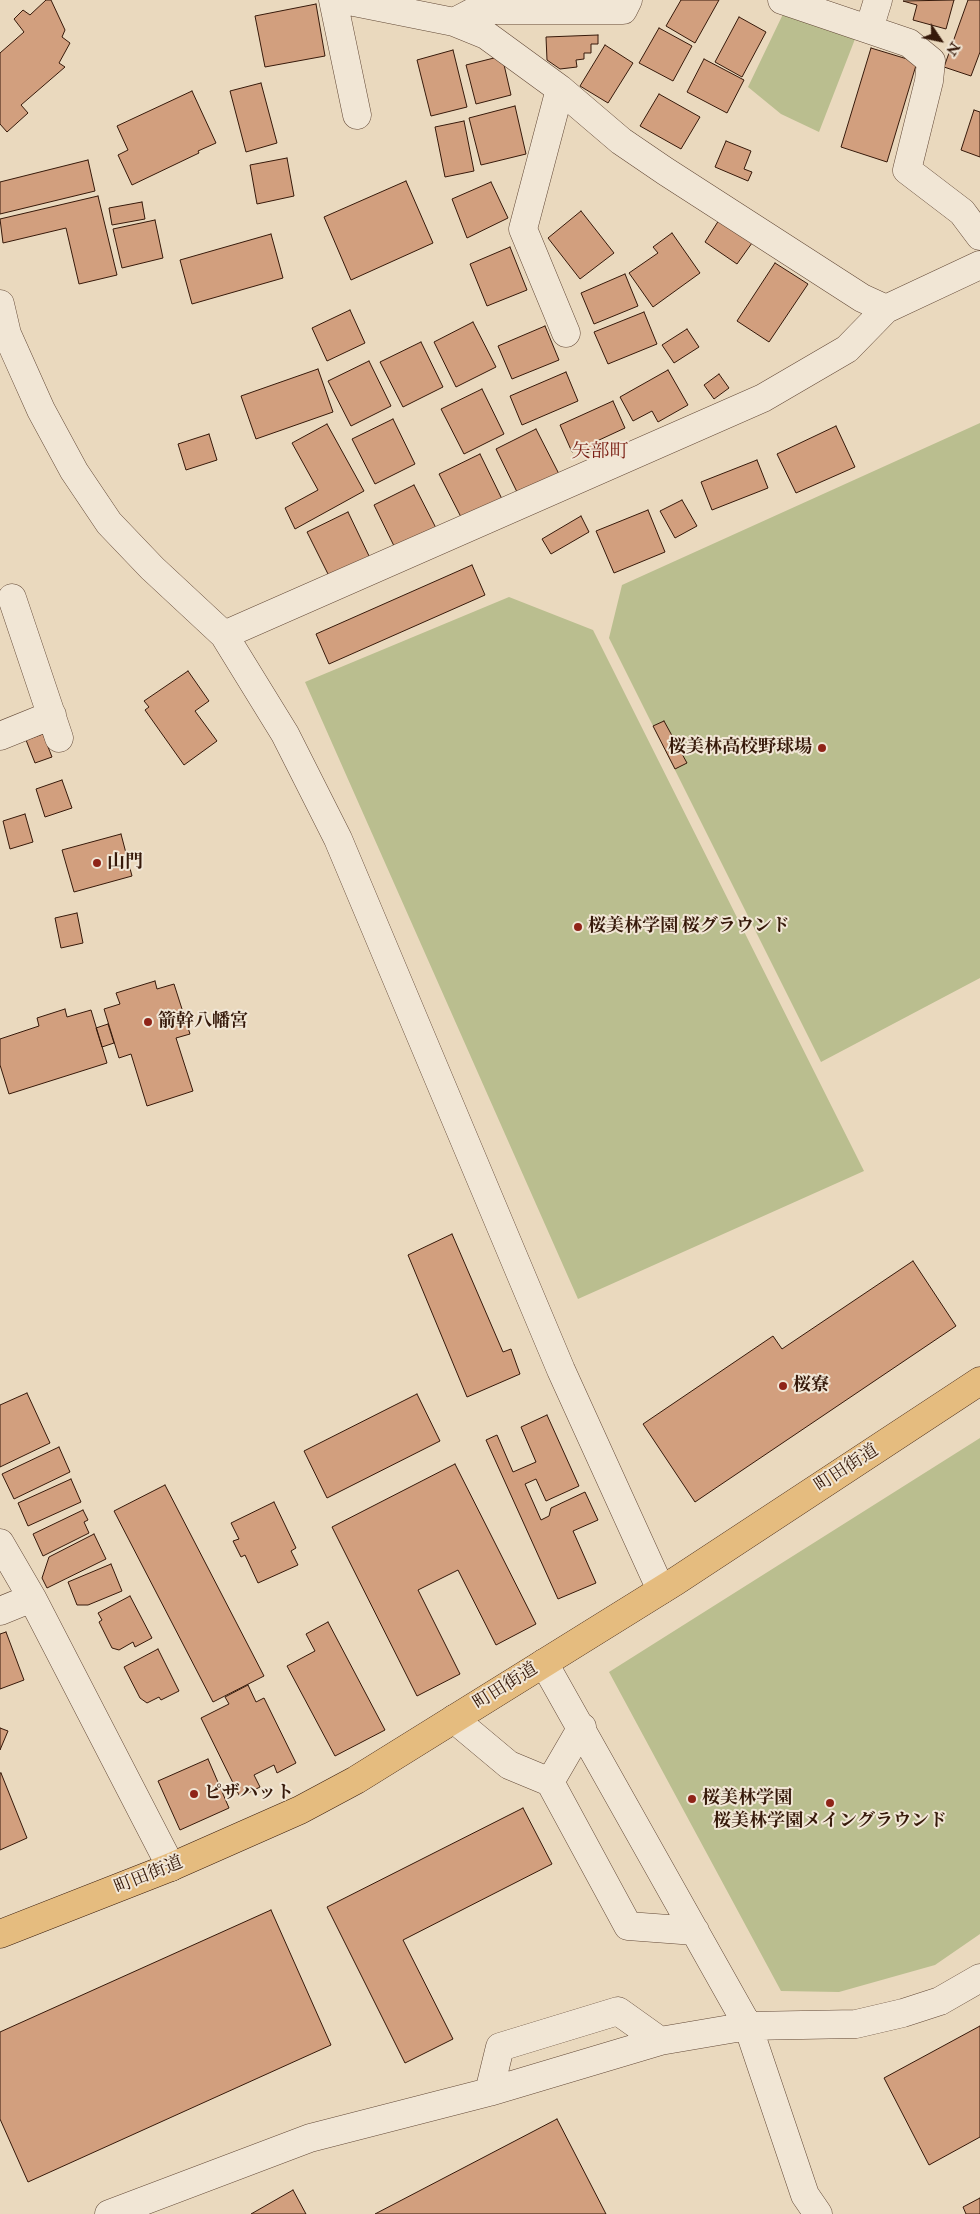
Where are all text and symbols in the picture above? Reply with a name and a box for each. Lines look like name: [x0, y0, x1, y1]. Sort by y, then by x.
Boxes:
north arrow: [915, 15, 965, 65]
text: N: [942, 39, 963, 59]
district label: 矢部町: [572, 442, 628, 464]
place label: 桜美林高校野球場: [668, 737, 812, 759]
marker: 桜美林高校野球場: [816, 742, 828, 754]
place label: 山門: [107, 852, 143, 874]
marker: 山門: [91, 857, 103, 869]
place label: 桜美林学園 桜グラウンド: [588, 916, 790, 938]
marker: 桜美林学園 桜グラウンド: [572, 921, 584, 933]
place label: 箭幹八幡宮: [158, 1011, 248, 1033]
marker: 箭幹八幡宮: [142, 1016, 154, 1028]
place label: 桜寮: [793, 1375, 829, 1397]
marker: 桜寮: [777, 1380, 789, 1392]
street label: 町田街道: [811, 1440, 883, 1498]
street label: 町田街道: [470, 1659, 542, 1715]
place label: ピザハット: [204, 1783, 294, 1805]
marker: ピザハット: [188, 1788, 200, 1800]
place label: 桜美林学園: [702, 1788, 792, 1810]
marker: 桜美林学園: [686, 1793, 698, 1805]
marker: 桜美林学園メイングラウンド: [824, 1797, 836, 1809]
place label: 桜美林学園メイングラウンド: [713, 1811, 947, 1833]
street label: 町田街道: [112, 1853, 186, 1899]

